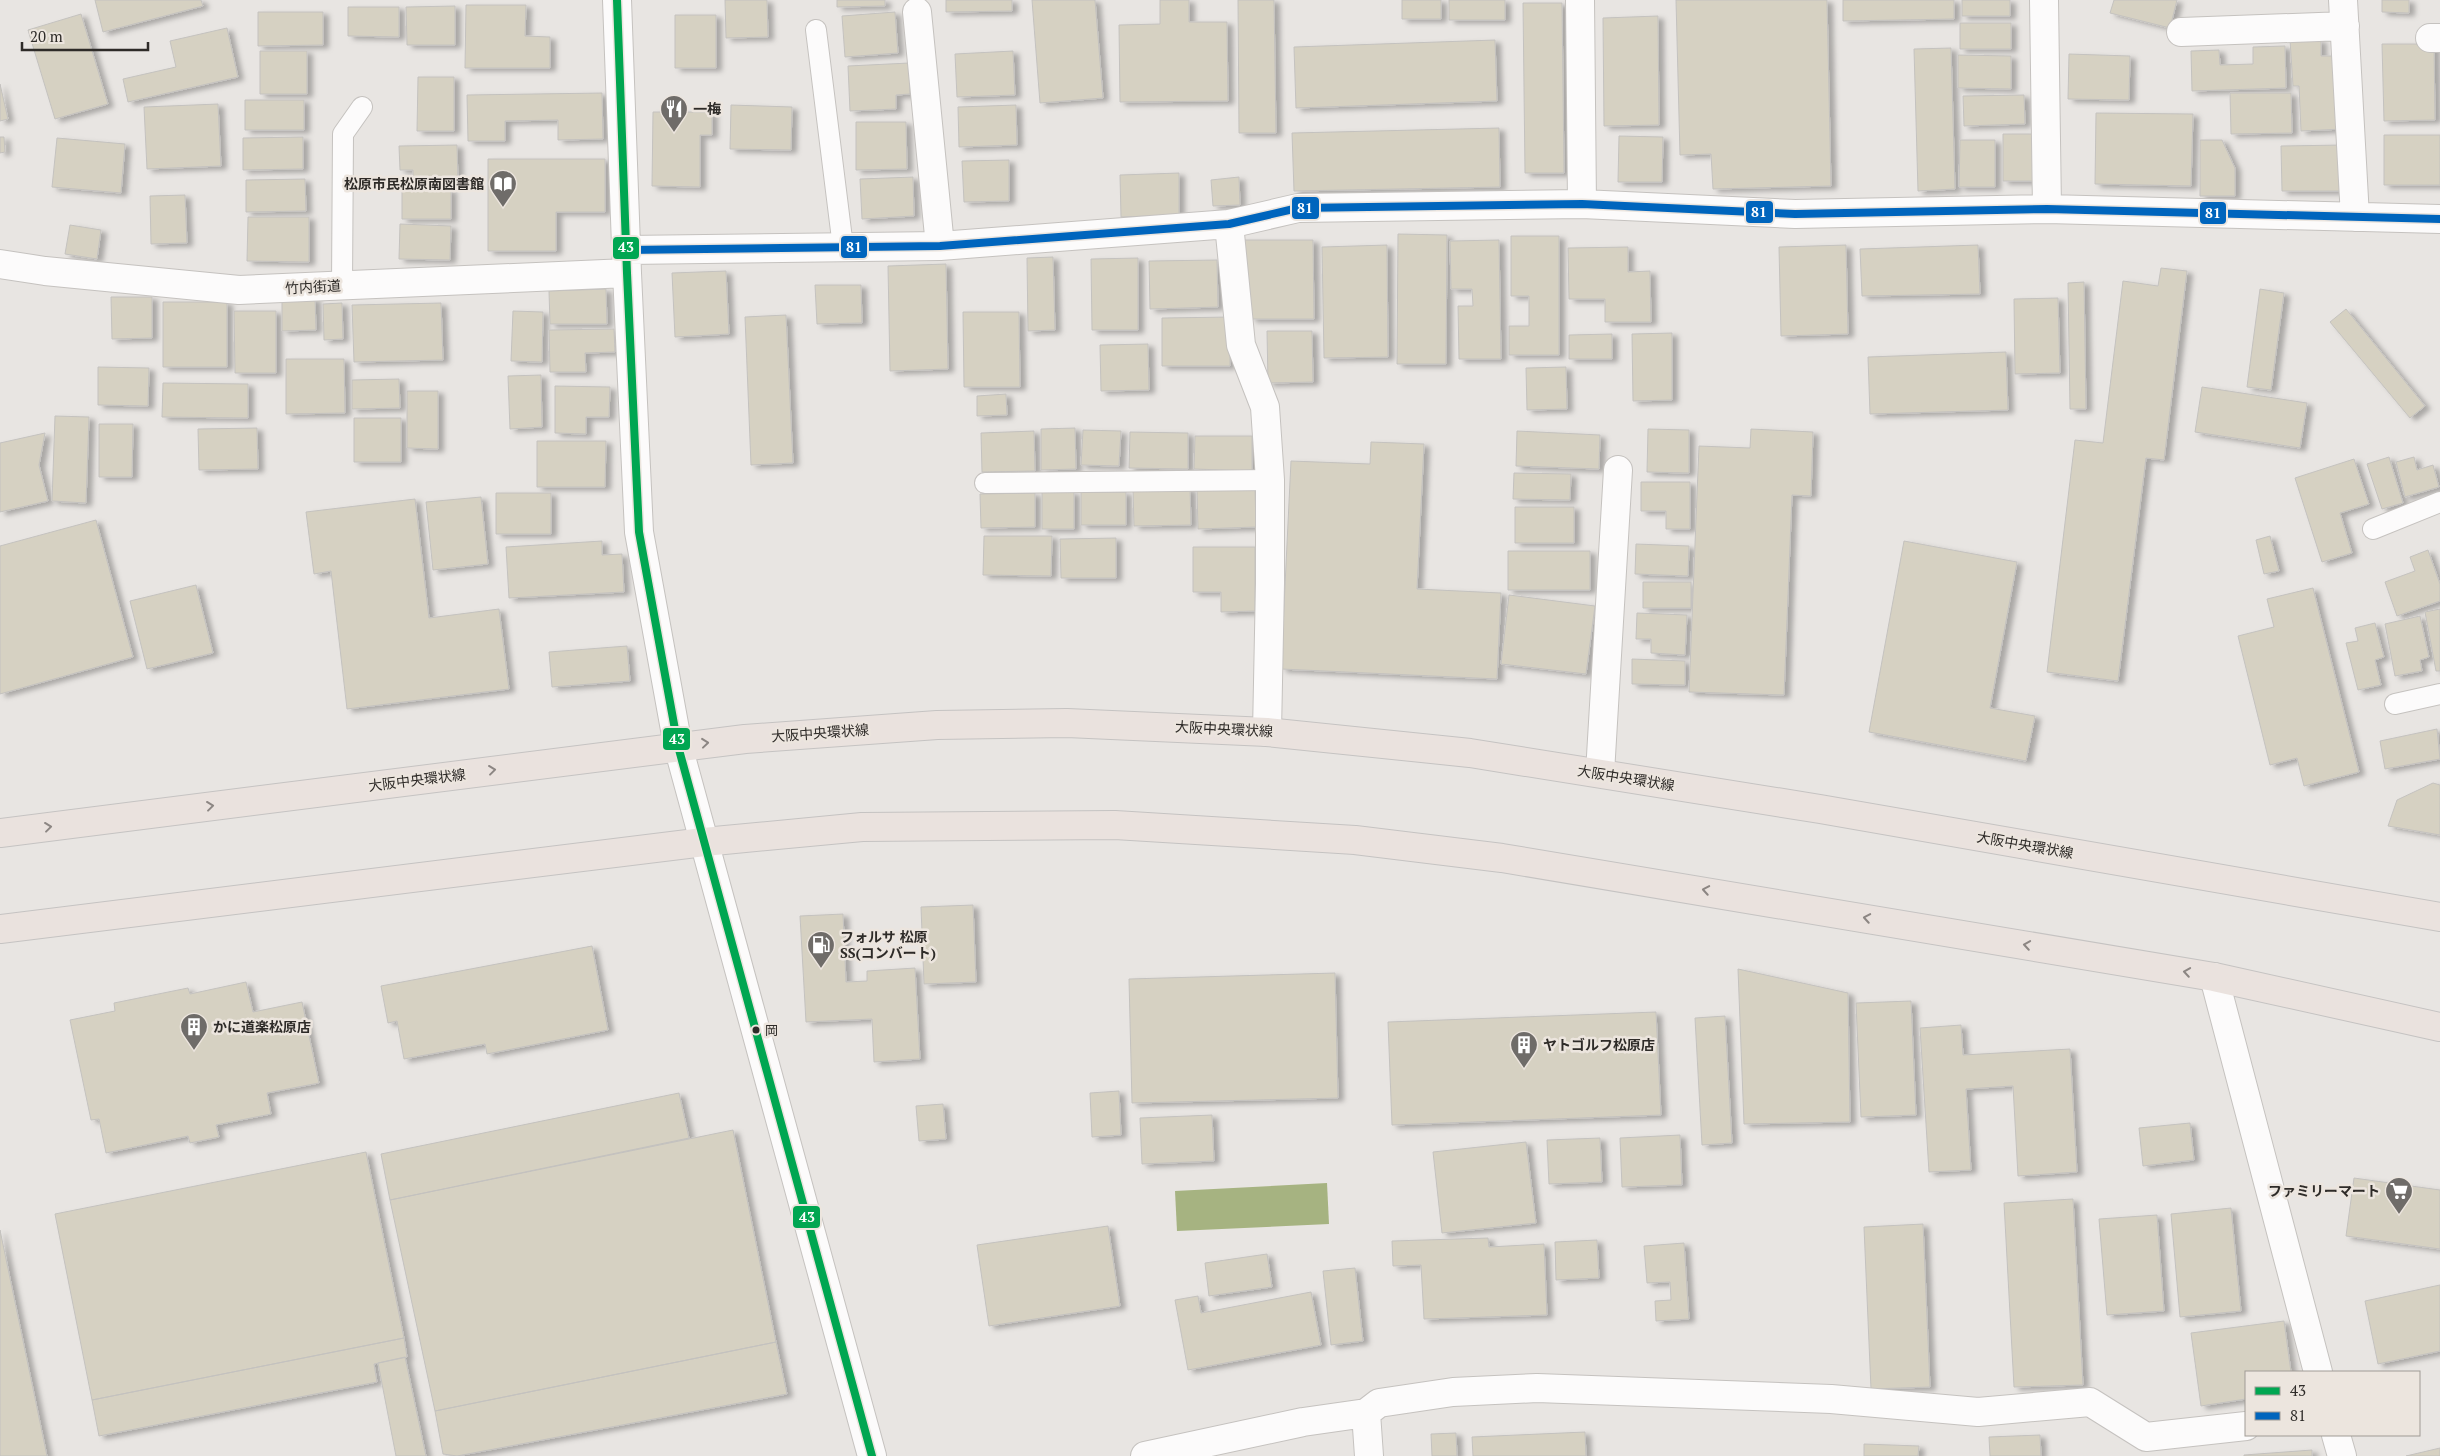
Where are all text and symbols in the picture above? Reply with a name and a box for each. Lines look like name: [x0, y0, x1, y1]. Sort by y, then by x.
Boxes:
scale bar: [22, 20, 149, 52]
text: 20 m: [30, 26, 63, 46]
restaurant icon: 一梅: [659, 94, 689, 133]
place label: 一梅: [693, 99, 721, 118]
library icon: 松原市民松原南図書館: [488, 169, 518, 208]
place label: 松原市民松原南図書館: [344, 174, 484, 193]
line badge: 81: [1291, 196, 1320, 220]
text: 81: [1297, 198, 1313, 217]
line badge: 81: [1745, 200, 1774, 224]
line badge: 81: [2199, 201, 2227, 225]
text: 81: [1751, 202, 1767, 221]
text: 81: [2205, 203, 2221, 222]
line badge: 81: [840, 235, 868, 259]
line badge: 43: [612, 236, 640, 260]
text: 43: [618, 237, 634, 256]
text: 81: [846, 237, 862, 256]
street label: 竹内街道: [285, 276, 341, 297]
street label: 大阪中央環状線: [1175, 716, 1273, 741]
street label: 大阪中央環状線: [770, 720, 870, 745]
line badge: 43: [662, 727, 691, 751]
text: 43: [669, 729, 685, 748]
one-way arrow: [702, 738, 710, 749]
street label: 大阪中央環状線: [1576, 760, 1676, 795]
street label: 大阪中央環状線: [367, 764, 467, 795]
one-way arrow: [489, 765, 497, 776]
one-way arrow: [206, 801, 214, 812]
one-way arrow: [45, 822, 53, 833]
street label: 大阪中央環状線: [1975, 827, 2075, 862]
one-way arrow: [1702, 886, 1711, 896]
one-way arrow: [1862, 914, 1871, 924]
place label: フォルサ 松原 SS(コンバート): [840, 927, 936, 962]
fuel station icon: フォルサ 松原 SS(コンバート): [806, 930, 836, 969]
one-way arrow: [2022, 941, 2031, 951]
one-way arrow: [2183, 968, 2191, 978]
building icon: かに道楽松原店: [179, 1012, 209, 1051]
place label: かに道楽松原店: [213, 1017, 311, 1036]
place label: 岡: [765, 1021, 778, 1039]
marker: 岡: [751, 1025, 761, 1035]
building icon: ヤトゴルフ松原店: [1509, 1030, 1539, 1069]
place label: ヤトゴルフ松原店: [1543, 1035, 1655, 1054]
supermarket icon: ファミリーマート: [2384, 1176, 2414, 1215]
place label: ファミリーマート: [2268, 1181, 2380, 1200]
line badge: 43: [792, 1205, 821, 1229]
text: 43: [799, 1207, 815, 1226]
legend: [2245, 1371, 2420, 1436]
text: 43: [2290, 1380, 2306, 1400]
text: 81: [2290, 1405, 2306, 1425]

